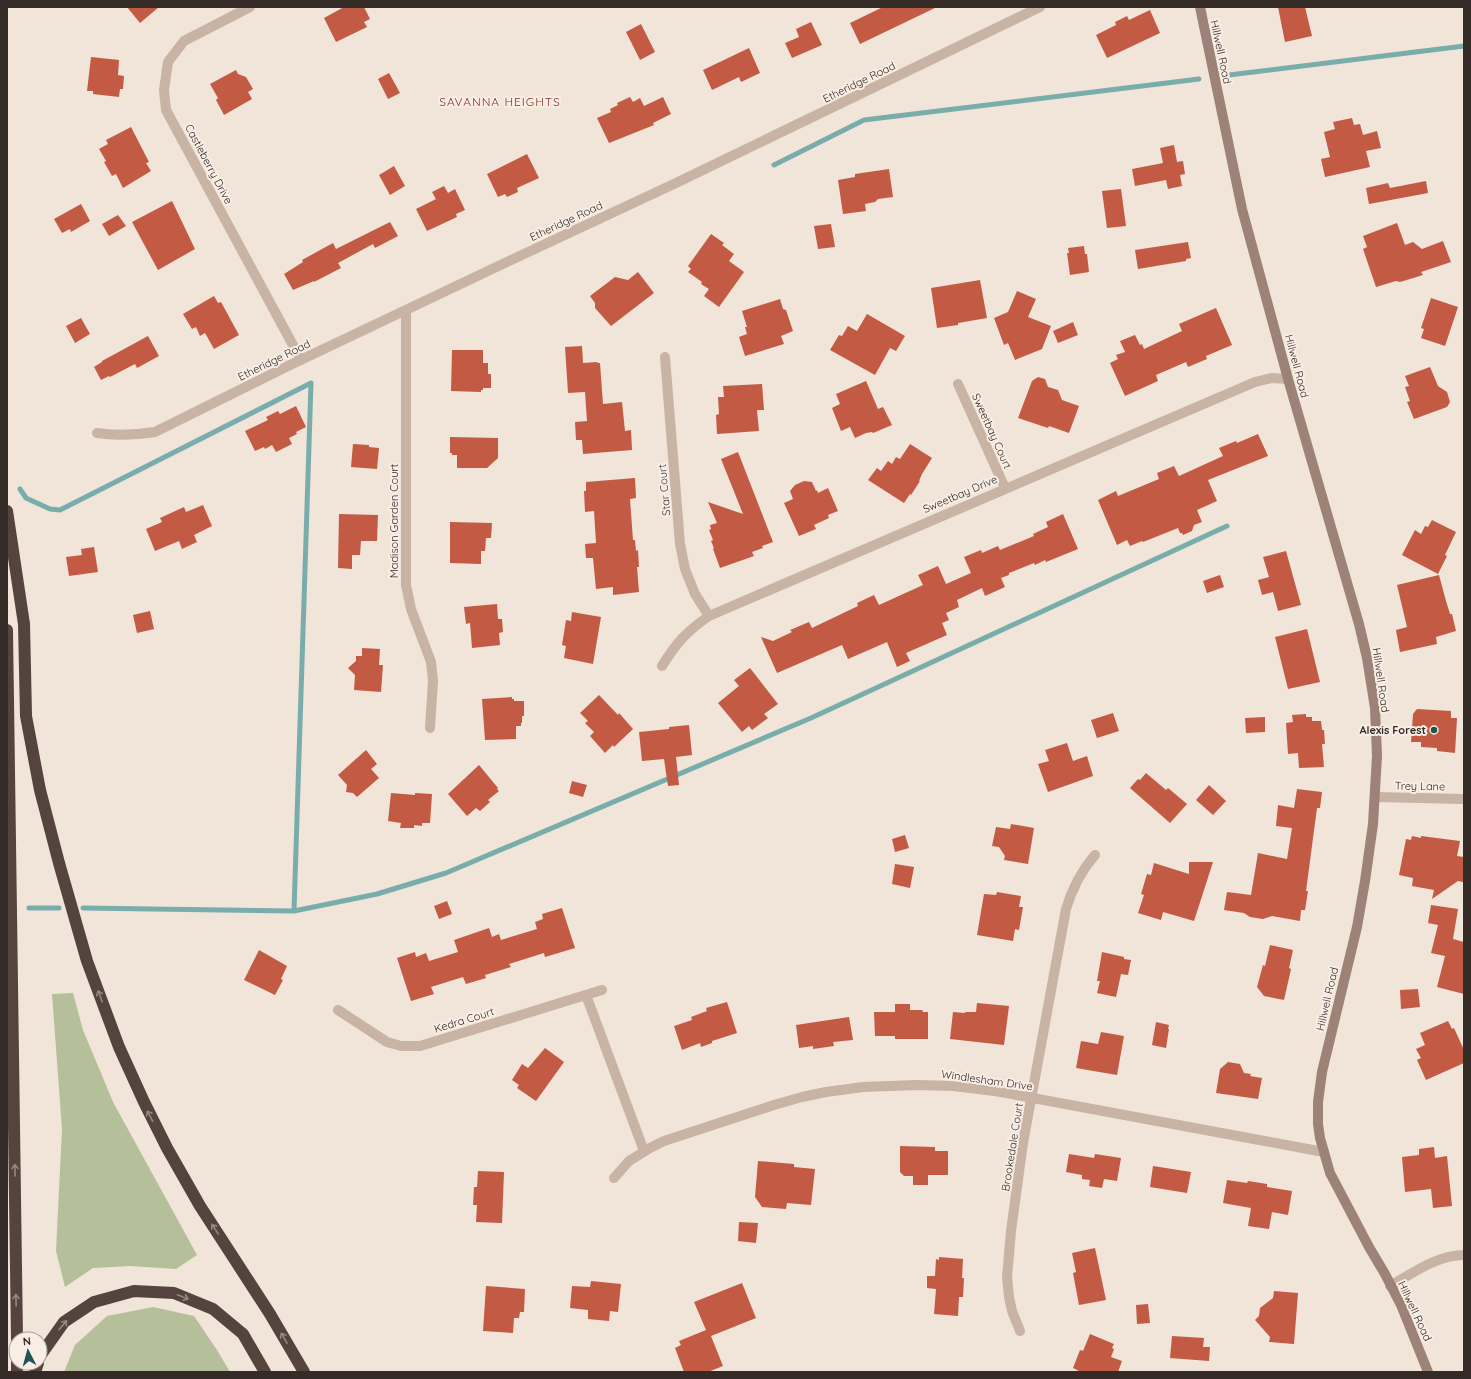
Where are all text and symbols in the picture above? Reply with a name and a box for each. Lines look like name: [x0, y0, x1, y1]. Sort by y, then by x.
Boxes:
street label: Hillwell Road: [1207, 19, 1235, 85]
street label: Etheridge Road: [820, 58, 898, 106]
district label: SAVANNA HEIGHTS: [439, 94, 561, 109]
street label: Castleberry Drive: [182, 122, 236, 206]
street label: Etheridge Road: [527, 198, 605, 244]
street label: Hillwell Road: [1282, 333, 1312, 399]
street label: Etheridge Road: [235, 336, 313, 384]
street label: Sweetbay Court: [969, 391, 1015, 471]
street label: Madison Garden Court: [387, 463, 401, 578]
street label: Star Court: [655, 463, 673, 516]
street label: Sweetbay Drive: [921, 472, 999, 516]
street label: Hillwell Road: [1370, 647, 1392, 713]
place label: Alexis Forest: [1360, 723, 1426, 737]
marker: Alexis Forest: [1429, 725, 1439, 735]
street label: Trey Lane: [1395, 779, 1445, 793]
street label: Hillwell Road: [1313, 966, 1341, 1032]
one-way arrow: [95, 990, 103, 1002]
street label: Kedra Court: [432, 1004, 496, 1036]
street label: Windlesham Drive: [940, 1067, 1034, 1093]
street label: Brookedale Court: [998, 1102, 1026, 1192]
one-way arrow: [146, 1110, 153, 1122]
one-way arrow: [11, 1164, 19, 1177]
one-way arrow: [210, 1223, 219, 1234]
street label: Hillwell Road: [1395, 1279, 1435, 1343]
one-way arrow: [176, 1293, 188, 1301]
one-way arrow: [12, 1294, 20, 1307]
one-way arrow: [58, 1320, 67, 1330]
north arrow: [8, 1331, 48, 1371]
one-way arrow: [280, 1332, 288, 1344]
text: N: [22, 1334, 32, 1348]

